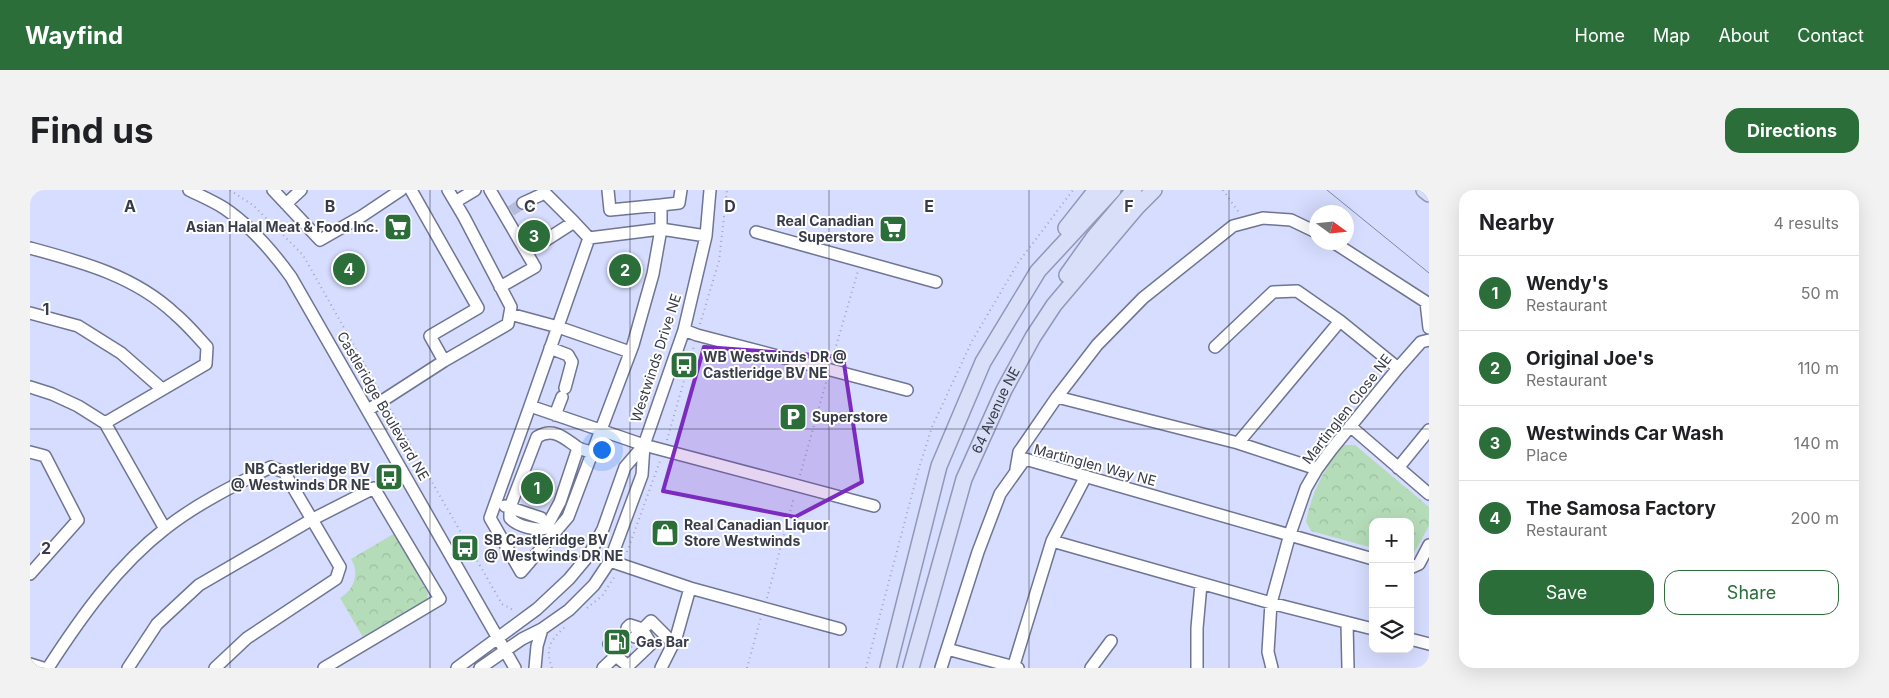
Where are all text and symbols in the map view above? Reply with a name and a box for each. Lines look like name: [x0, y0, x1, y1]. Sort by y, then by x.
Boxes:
text: Wayfind: [25, 21, 123, 50]
text: Home: [1575, 25, 1625, 46]
text: Map: [1653, 25, 1690, 46]
text: About: [1718, 25, 1769, 46]
text: Contact: [1797, 25, 1864, 46]
button: Directions: [1725, 108, 1859, 153]
text: Find us: [30, 109, 154, 151]
text: A: [124, 196, 136, 216]
text: B: [325, 196, 335, 216]
text: C: [524, 196, 536, 216]
text: D: [724, 196, 736, 216]
text: E: [924, 196, 934, 216]
text: F: [1124, 196, 1134, 216]
north arrow: [1309, 205, 1354, 250]
text: Nearby: [1479, 210, 1554, 235]
supermarket icon: Asian Halal Meat & Food Inc.: [383, 212, 413, 242]
place label: Real Canadian Superstore: [776, 212, 874, 245]
text: 4 results: [1774, 213, 1839, 233]
supermarket icon: Real Canadian Superstore: [878, 214, 908, 244]
pin: 3: [518, 217, 550, 255]
place label: Asian Halal Meat & Food Inc.: [186, 218, 379, 235]
pin: 4: [333, 250, 365, 288]
pin: 2: [609, 251, 641, 289]
text: Wendy's: [1526, 272, 1608, 295]
text: 1: [1492, 283, 1498, 303]
text: 50 m: [1801, 283, 1839, 303]
street label: Westwinds Drive NE: [627, 291, 684, 424]
text: Restaurant: [1526, 295, 1607, 315]
text: 1: [43, 299, 49, 319]
street label: Castleridge Boulevard NE: [334, 328, 433, 483]
text: Original Joe's: [1526, 347, 1654, 370]
place label: WB Westwinds DR @ Castleridge BV NE: [703, 348, 847, 381]
bus stop icon: WB Westwinds DR @ Castleridge BV NE: [669, 350, 699, 380]
street label: Martinglen Close NE: [1298, 350, 1395, 467]
text: 2: [1490, 358, 1500, 378]
text: 110 m: [1797, 358, 1839, 378]
street label: 64 Avenue NE: [968, 364, 1023, 456]
text: Restaurant: [1526, 370, 1607, 390]
parking icon: Superstore: [778, 402, 808, 432]
place label: Superstore: [812, 408, 888, 425]
text: Westwinds Car Wash: [1526, 422, 1724, 445]
text: 3: [1490, 433, 1500, 453]
text: 140 m: [1794, 433, 1839, 453]
your location: [589, 437, 615, 463]
street label: Martinglen Way NE: [1032, 440, 1158, 489]
text: Place: [1526, 445, 1568, 465]
place label: NB Castleridge BV @ Westwinds DR NE: [231, 460, 371, 493]
bus stop icon: NB Castleridge BV @ Westwinds DR NE: [374, 462, 404, 492]
pin: 1: [521, 469, 553, 507]
text: The Samosa Factory: [1526, 497, 1716, 520]
text: 4: [1490, 508, 1500, 528]
text: 200 m: [1791, 508, 1839, 528]
place label: Real Canadian Liquor Store Westwinds: [684, 516, 829, 549]
shop icon: Real Canadian Liquor Store Westwinds: [650, 518, 680, 548]
map controls: [1369, 518, 1414, 653]
button: +: [1369, 518, 1414, 563]
text: Restaurant: [1526, 520, 1607, 540]
place label: SB Castleridge BV @ Westwinds DR NE: [484, 531, 623, 564]
bus stop icon: SB Castleridge BV @ Westwinds DR NE: [450, 533, 480, 563]
text: 2: [41, 538, 51, 558]
button: −: [1369, 563, 1414, 608]
button: Save: [1479, 570, 1654, 615]
button: Share: [1664, 570, 1839, 615]
button: layers: [1369, 608, 1414, 653]
fuel station icon: Gas Bar: [602, 627, 632, 657]
place label: Gas Bar: [636, 633, 689, 650]

